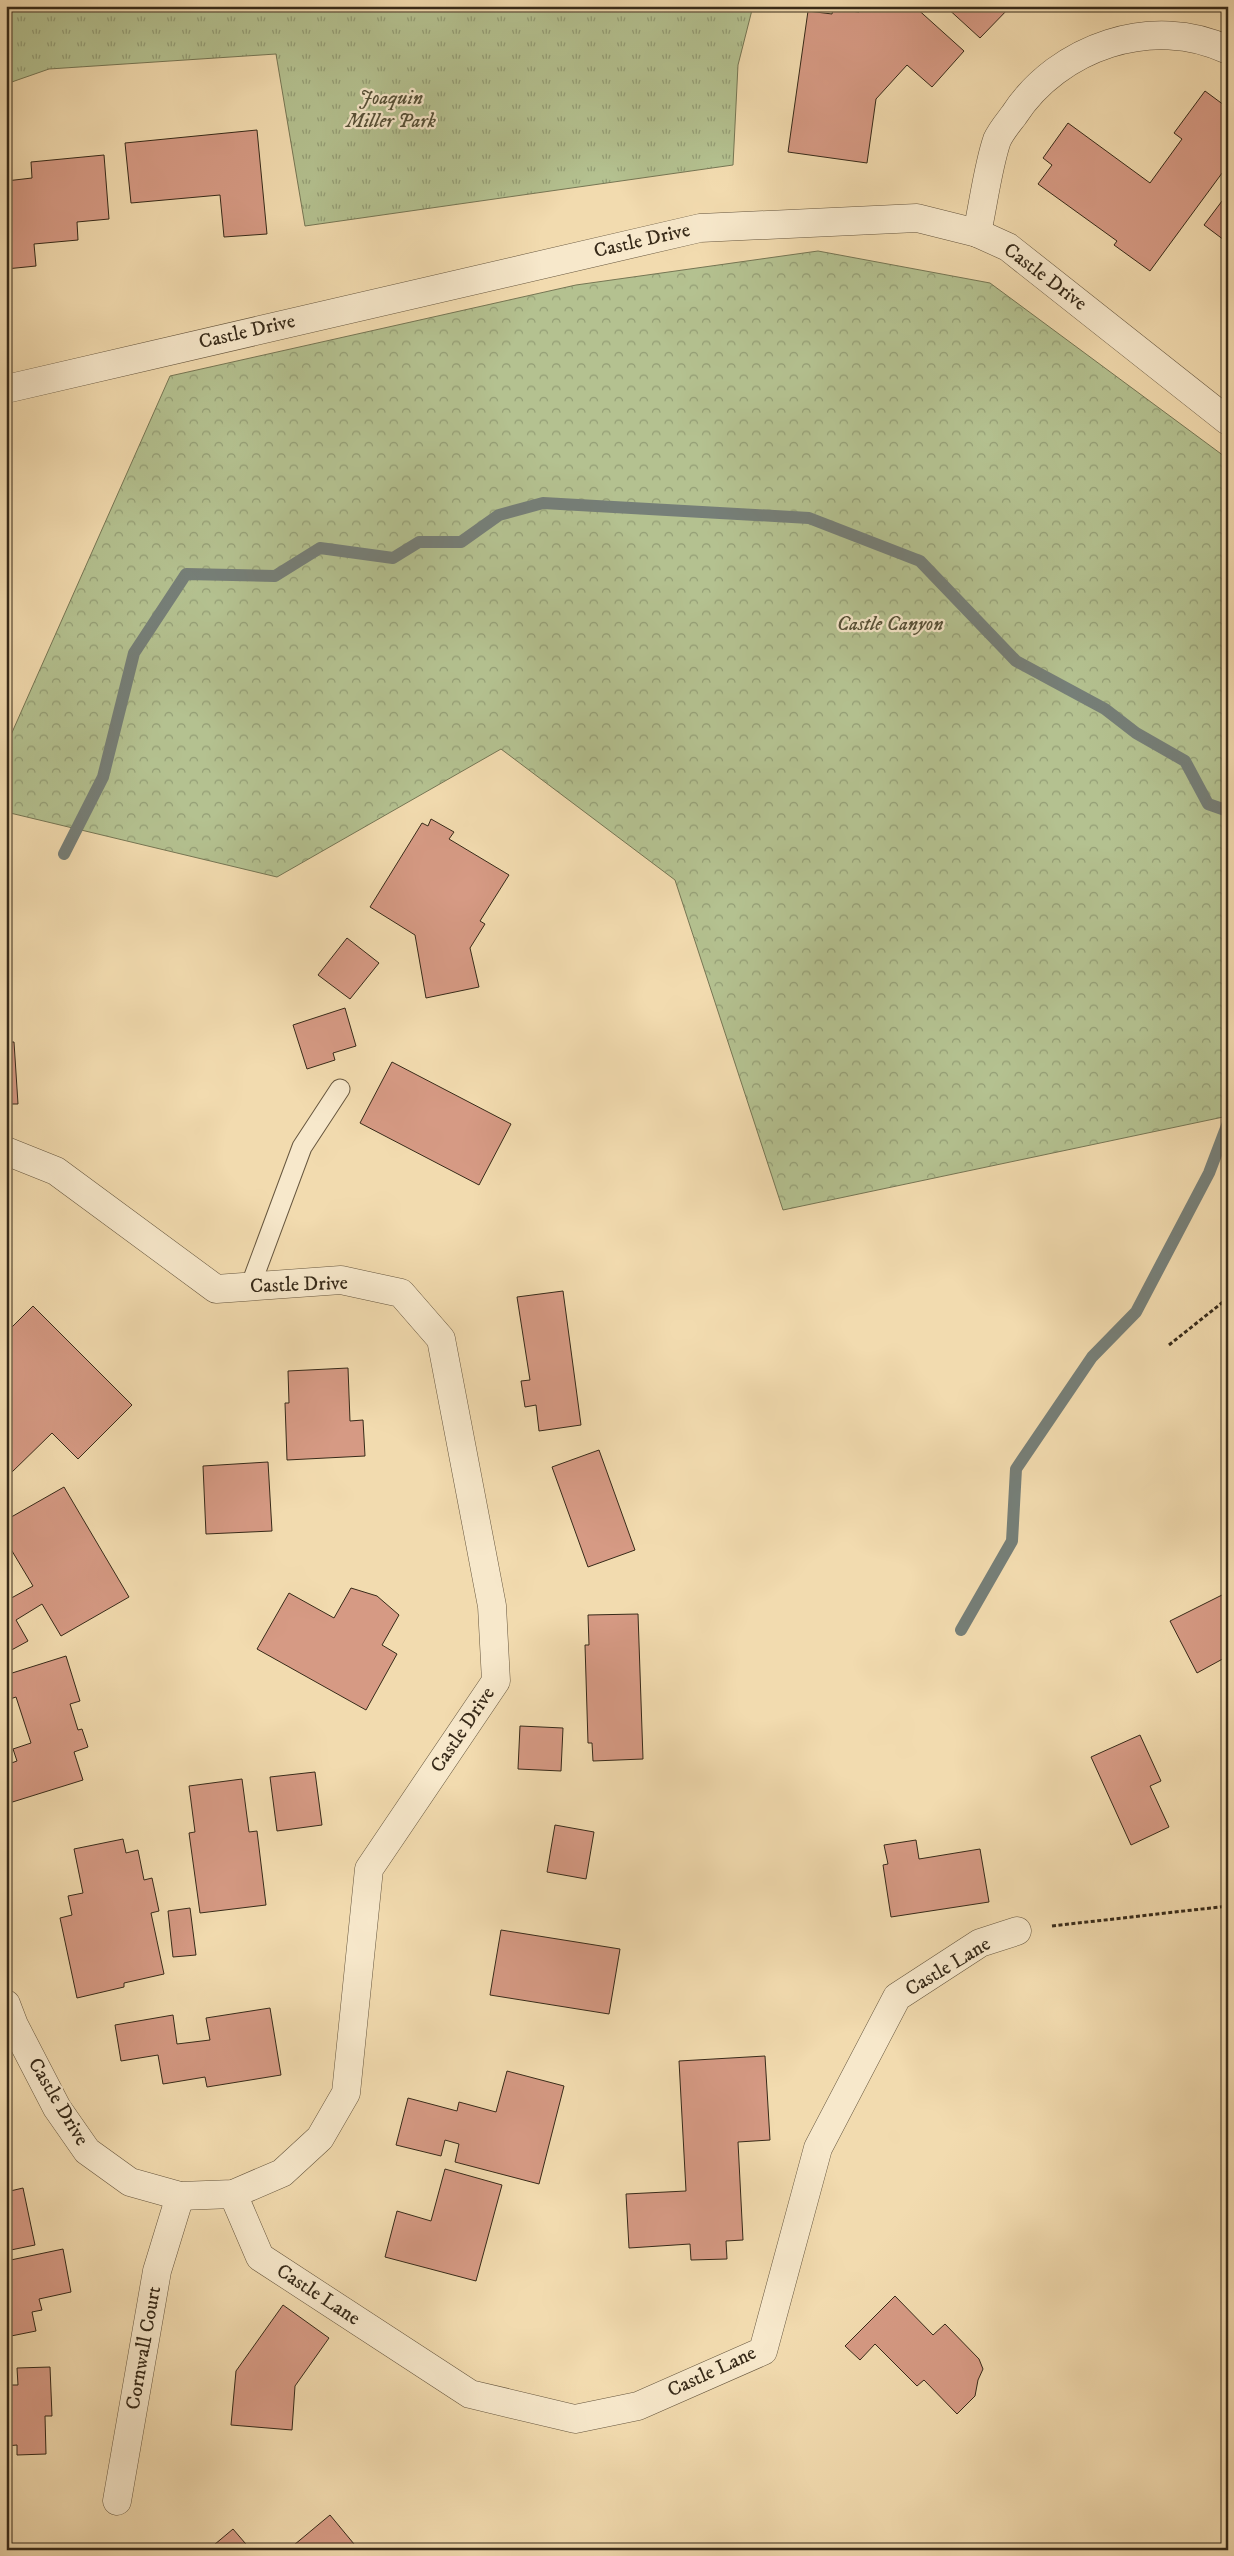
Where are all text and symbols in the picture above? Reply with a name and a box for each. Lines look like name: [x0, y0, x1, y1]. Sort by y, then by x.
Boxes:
park label: Joaquin Miller Park: [344, 86, 436, 134]
street label: Castle Drive: [591, 218, 693, 264]
street label: Castle Drive: [998, 238, 1092, 316]
street label: Castle Drive: [196, 309, 298, 355]
park label: Castle Canyon: [837, 612, 943, 637]
street label: Castle Drive: [250, 1271, 348, 1299]
street label: Castle Drive: [425, 1682, 501, 1778]
street label: Castle Lane: [901, 1932, 995, 2002]
street label: Castle Drive: [22, 2054, 94, 2150]
street label: Castle Lane: [271, 2259, 365, 2331]
street label: Cornwall Court: [121, 2284, 167, 2412]
street label: Castle Lane: [664, 2341, 760, 2403]

